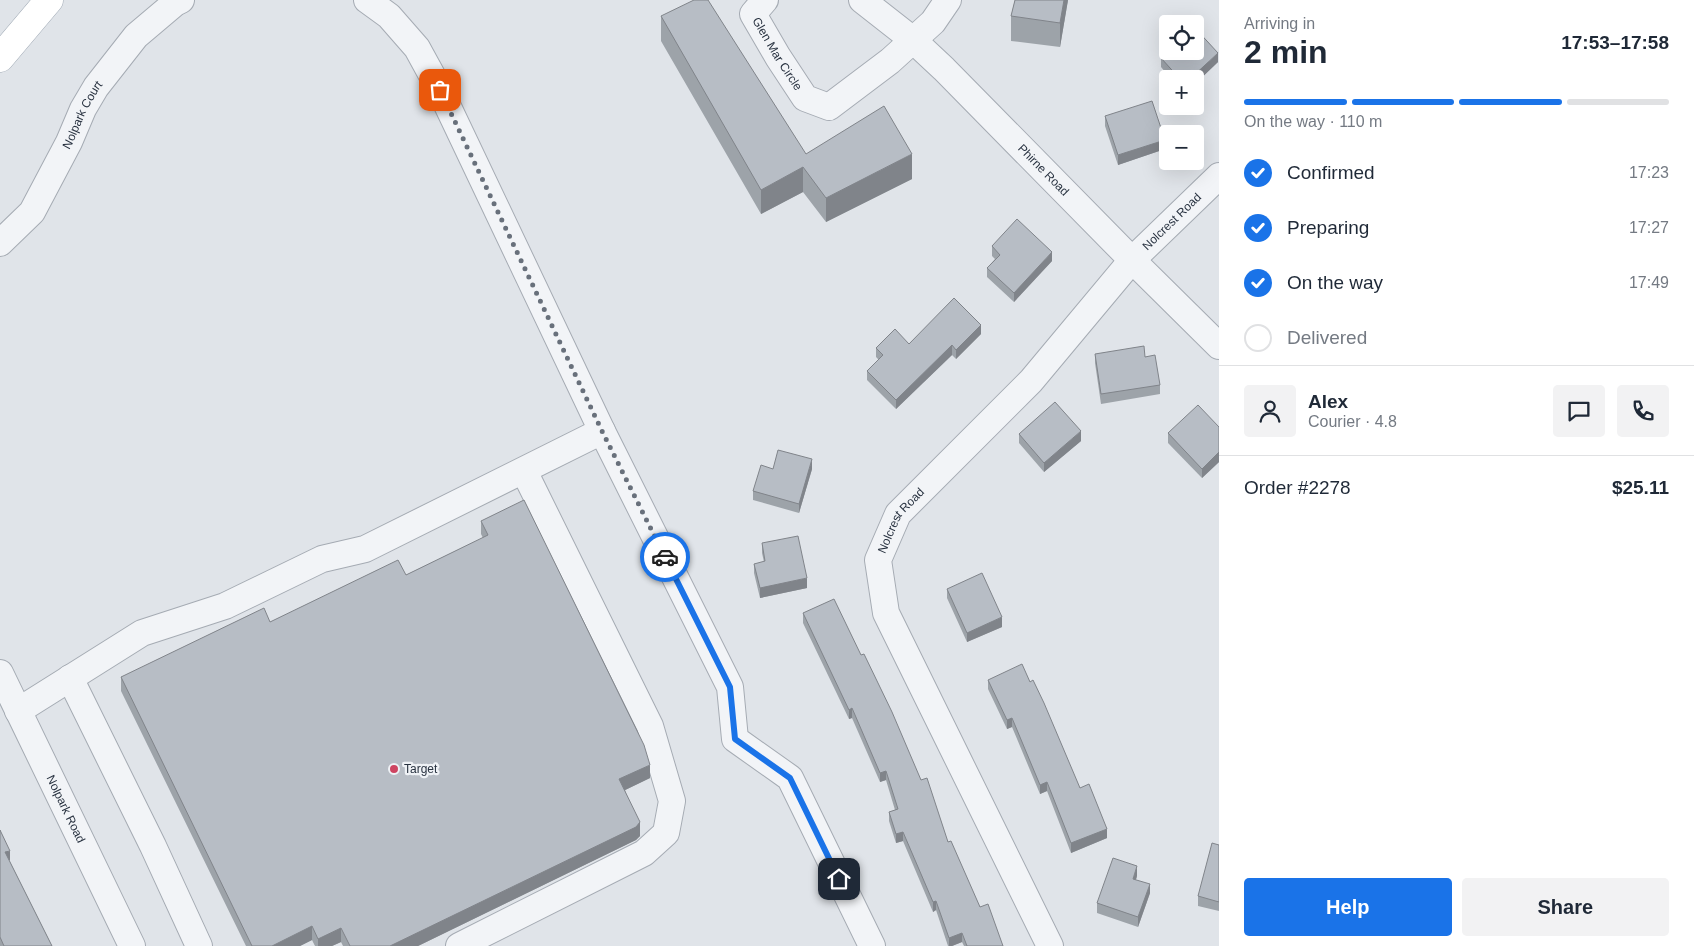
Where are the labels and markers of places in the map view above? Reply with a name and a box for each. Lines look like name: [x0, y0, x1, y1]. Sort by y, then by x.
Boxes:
pin: [419, 69, 461, 111]
place label: Target: [404, 762, 438, 776]
marker: Target: [388, 763, 400, 775]
pin: [818, 858, 860, 900]

